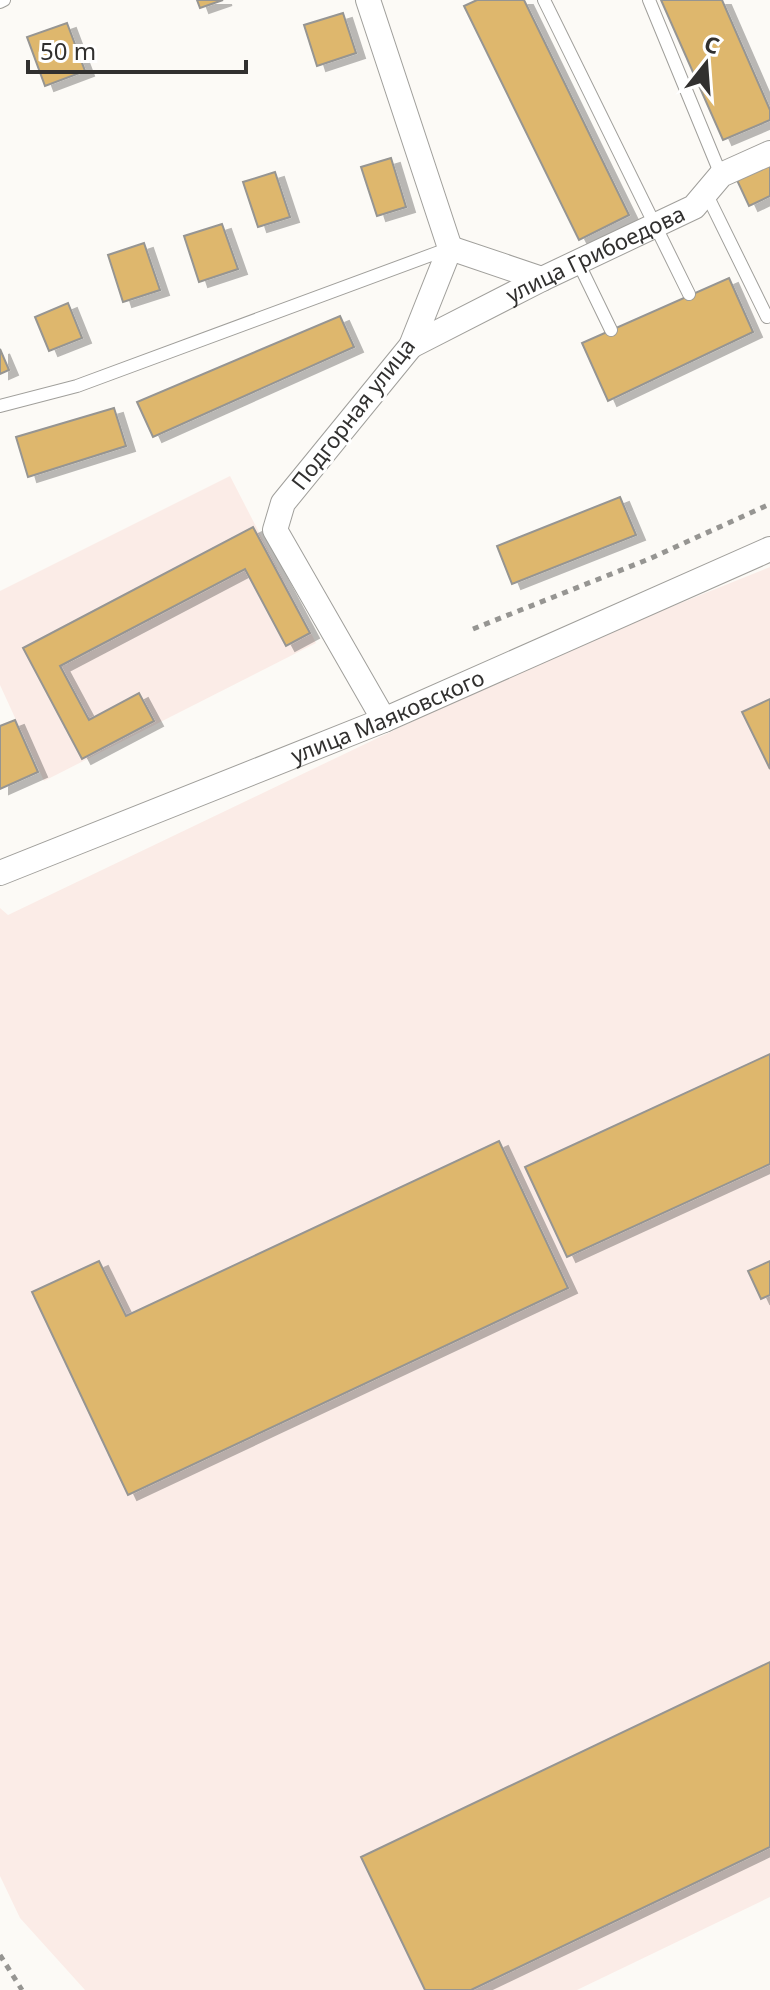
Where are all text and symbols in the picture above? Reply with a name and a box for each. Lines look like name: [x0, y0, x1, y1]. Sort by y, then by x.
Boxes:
scale bar: [28, 24, 246, 74]
north arrow: [666, 24, 746, 104]
text: С: [701, 27, 723, 60]
text: 50 m: [40, 34, 96, 67]
street label: улица Грибоедова: [500, 198, 689, 309]
street label: Подгорная улица: [284, 331, 421, 495]
street label: улица Маяковского: [286, 661, 489, 770]

